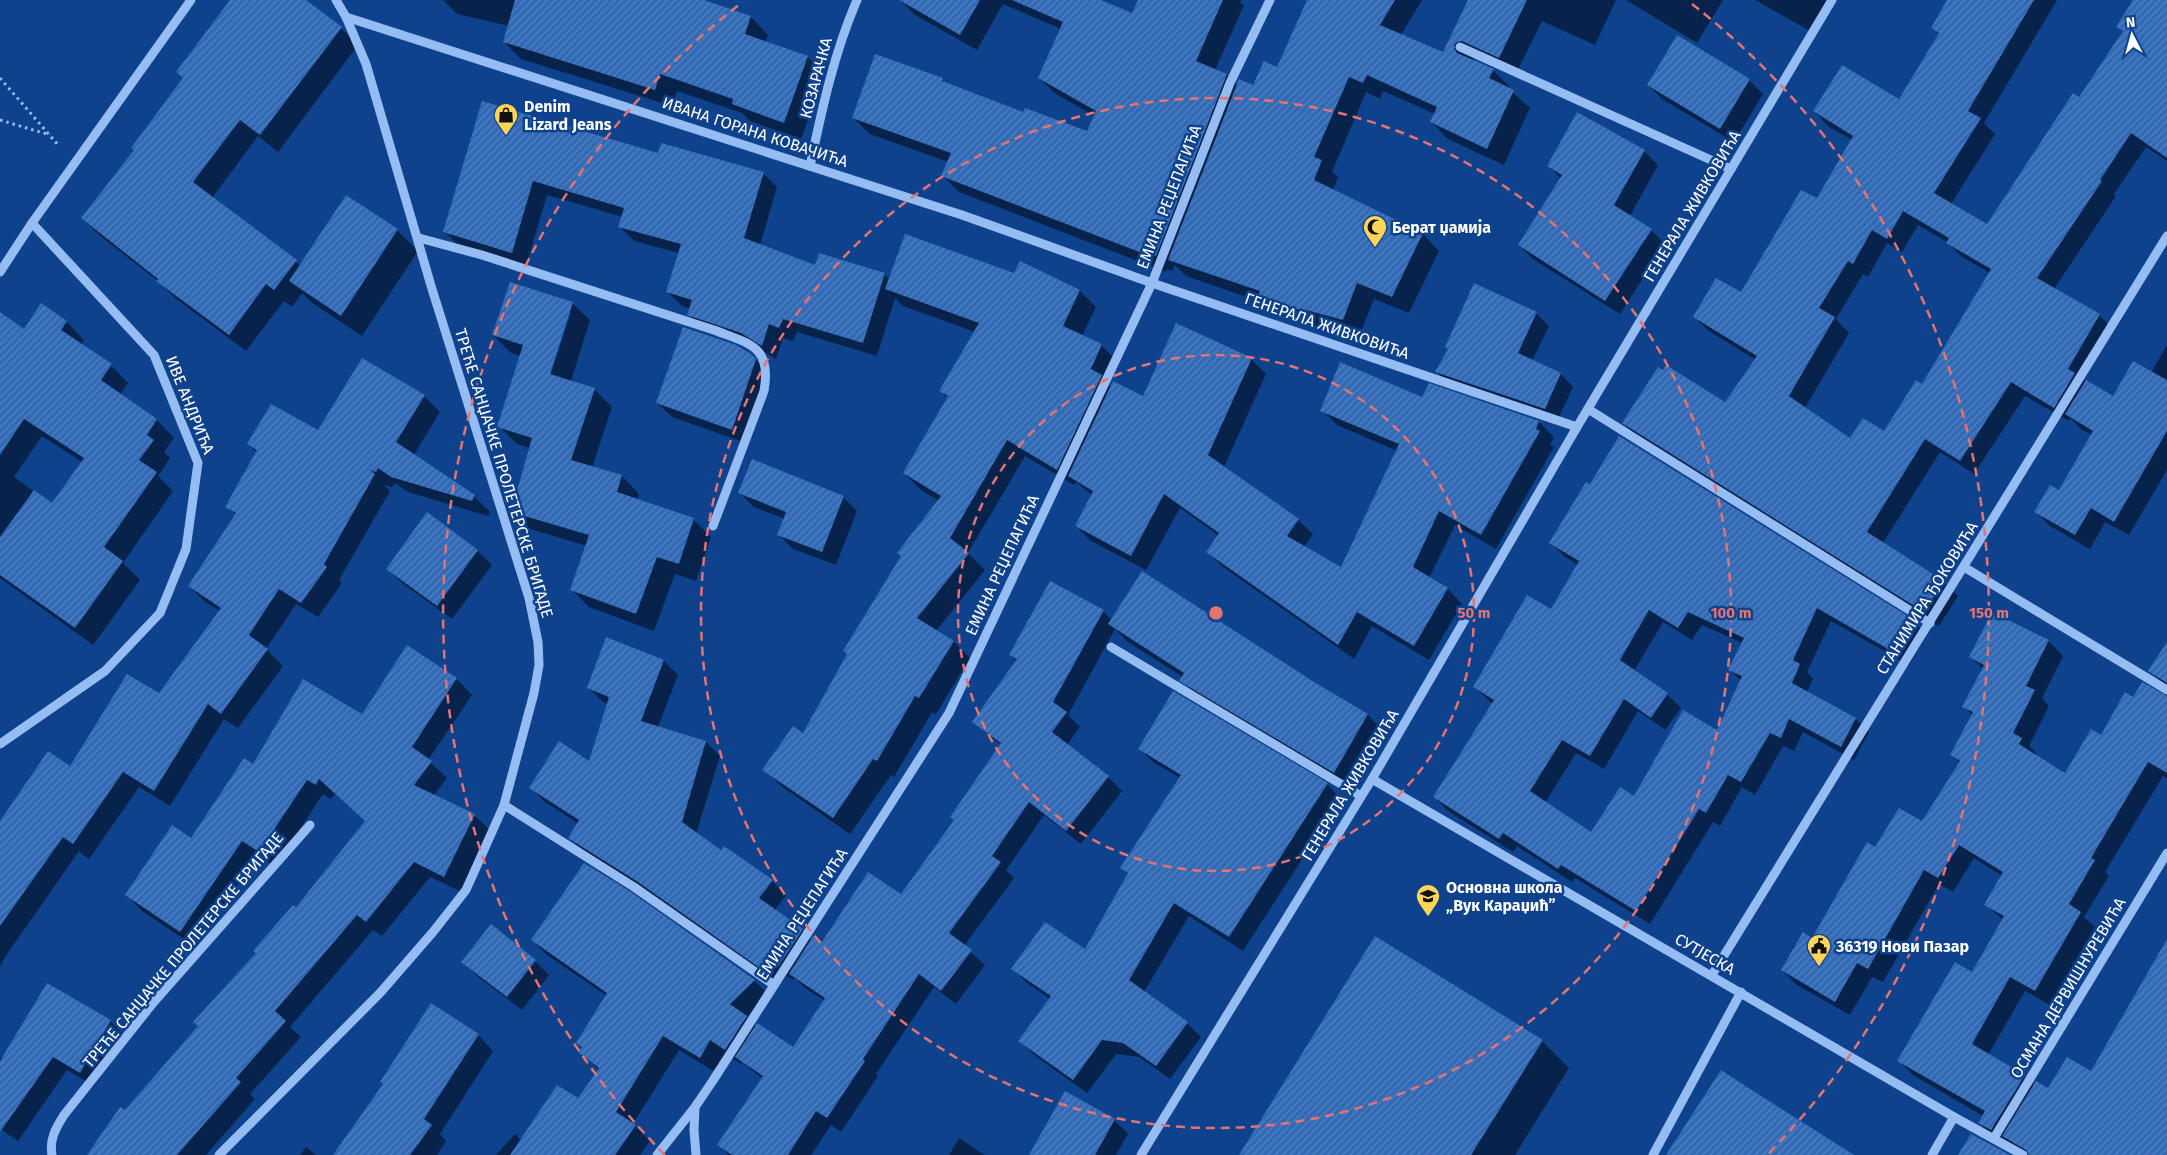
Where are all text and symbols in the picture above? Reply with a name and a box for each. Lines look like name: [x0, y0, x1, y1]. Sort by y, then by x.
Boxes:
north arrow: [2107, 10, 2157, 60]
text: N: [2125, 14, 2136, 32]
street label: КОЗАРАЧКА: [796, 35, 836, 120]
street label: ИВАНА ГОРАНА КОВАЧИЋА: [660, 93, 851, 171]
place label: Denim Lizard Jeans: [524, 97, 612, 134]
shop icon: Denim Lizard Jeans: [493, 102, 519, 136]
street label: ЕМИНА РЕЏЕПАГИЋА: [1133, 121, 1206, 272]
street label: ГЕНЕРАЛА ЖИВКОВИЋА: [1639, 126, 1745, 285]
mosque icon: Берат џамија: [1362, 214, 1388, 248]
place label: Берат џамија: [1392, 218, 1491, 237]
street label: ГЕНЕРАЛА ЖИВКОВИЋА: [1242, 289, 1413, 363]
street label: ТРЕЋЕ САНЏАЧКЕ ПРОЛЕТЕРСКЕ БРИГАДЕ: [451, 326, 557, 620]
street label: ИВЕ АНДРИЋА: [162, 353, 219, 458]
street label: ЕМИНА РЕЏЕПАГИЋА: [961, 491, 1043, 638]
street label: СТАНИМИРА ЂОКОВИЋА: [1872, 517, 1982, 678]
centre of rings: [1207, 604, 1225, 622]
text: 50 m: [1457, 604, 1491, 622]
text: 100 m: [1711, 604, 1751, 622]
text: 150 m: [1969, 604, 2009, 622]
street label: ГЕНЕРАЛА ЖИВКОВИЋА: [1297, 705, 1403, 864]
street label: ТРЕЋЕ САНЏАЧКЕ ПРОЛЕТЕРСКЕ БРИГАДЕ: [79, 828, 287, 1072]
street label: ЕМИНА РЕЏЕПАГИЋА: [752, 844, 852, 983]
place label: Основна школа „Вук Караџић”: [1446, 878, 1563, 915]
school or university icon: Основна школа „Вук Караџић”: [1415, 883, 1441, 917]
street label: ОСМАНА ДЕРВИШНУРЕВИЋА: [2006, 893, 2130, 1082]
street label: СУТЈЕСКА: [1672, 929, 1739, 979]
public building icon: 36319 Нови Пазар: [1806, 933, 1832, 967]
place label: 36319 Нови Пазар: [1835, 937, 1969, 956]

